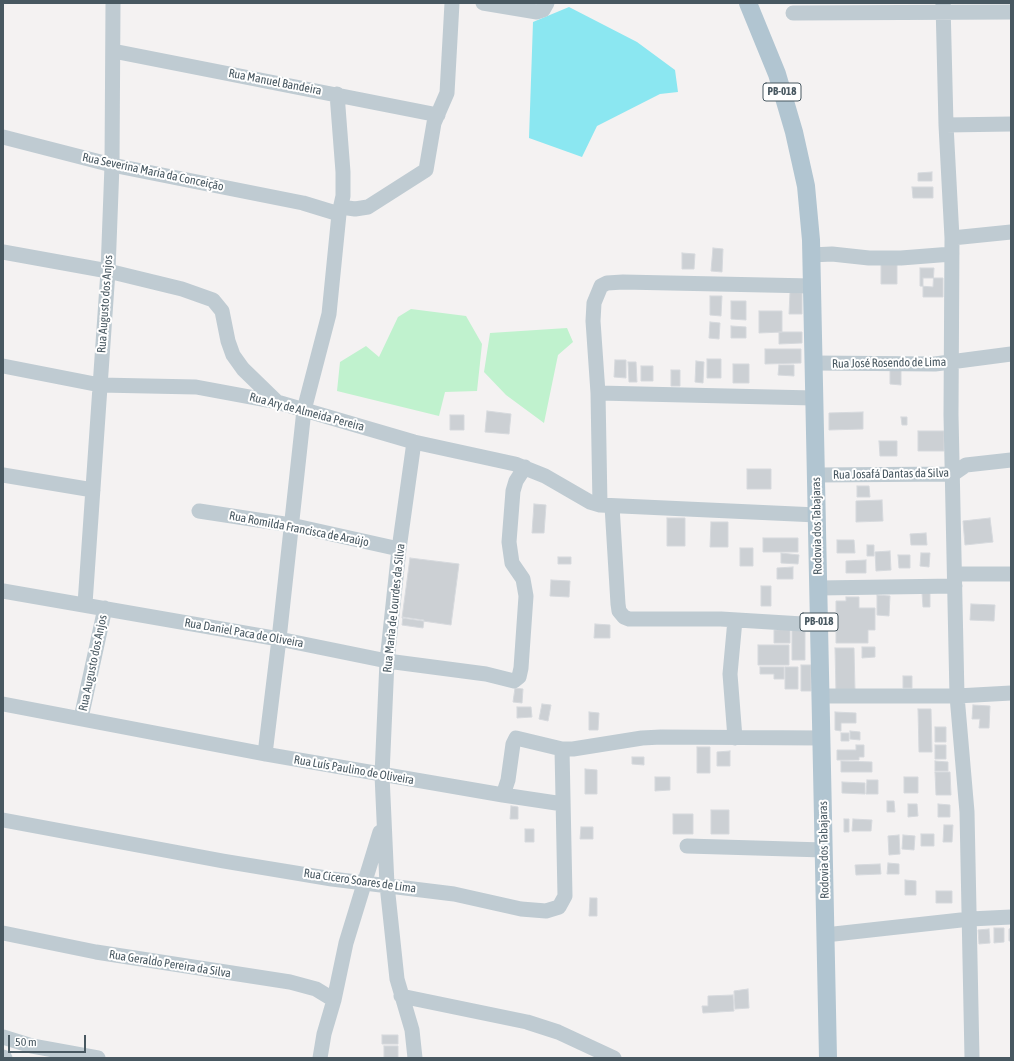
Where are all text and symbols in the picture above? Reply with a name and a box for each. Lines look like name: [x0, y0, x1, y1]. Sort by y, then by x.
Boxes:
street label: Rua Manuel Bandeira: [227, 66, 323, 98]
road number: PB-018: [763, 83, 801, 101]
street label: Rua Severina Maria da Conceição: [81, 150, 225, 194]
street label: Rua Augusto dos Anjos: [94, 255, 116, 353]
street label: Rua José Rosendo de Lima: [832, 355, 946, 371]
street label: Rua Ary de Almeida Pereira: [248, 390, 366, 434]
street label: Rua Josafá Dantas da Silva: [833, 466, 949, 482]
street label: Rodovia dos Tabajaras: [809, 477, 825, 575]
street label: Rua Romilda Francisca de Araújo: [228, 508, 370, 550]
street label: Rua Maria de Lourdes da Silva: [380, 543, 408, 673]
road number: PB-018: [800, 613, 838, 631]
street label: Rua Augusto dos Anjos: [76, 614, 110, 712]
street label: Rua Daniel Paca de Oliveira: [183, 615, 305, 651]
street label: Rua Luís Paulino de Oliveira: [293, 752, 415, 788]
street label: Rodovia dos Tabajaras: [816, 801, 832, 899]
street label: Rua Cícero Soares de Lima: [303, 866, 417, 896]
street label: Rua Geraldo Pereira da Silva: [108, 947, 232, 981]
scale bar: [10, 1027, 88, 1053]
text: 50 m: [15, 1035, 37, 1049]

